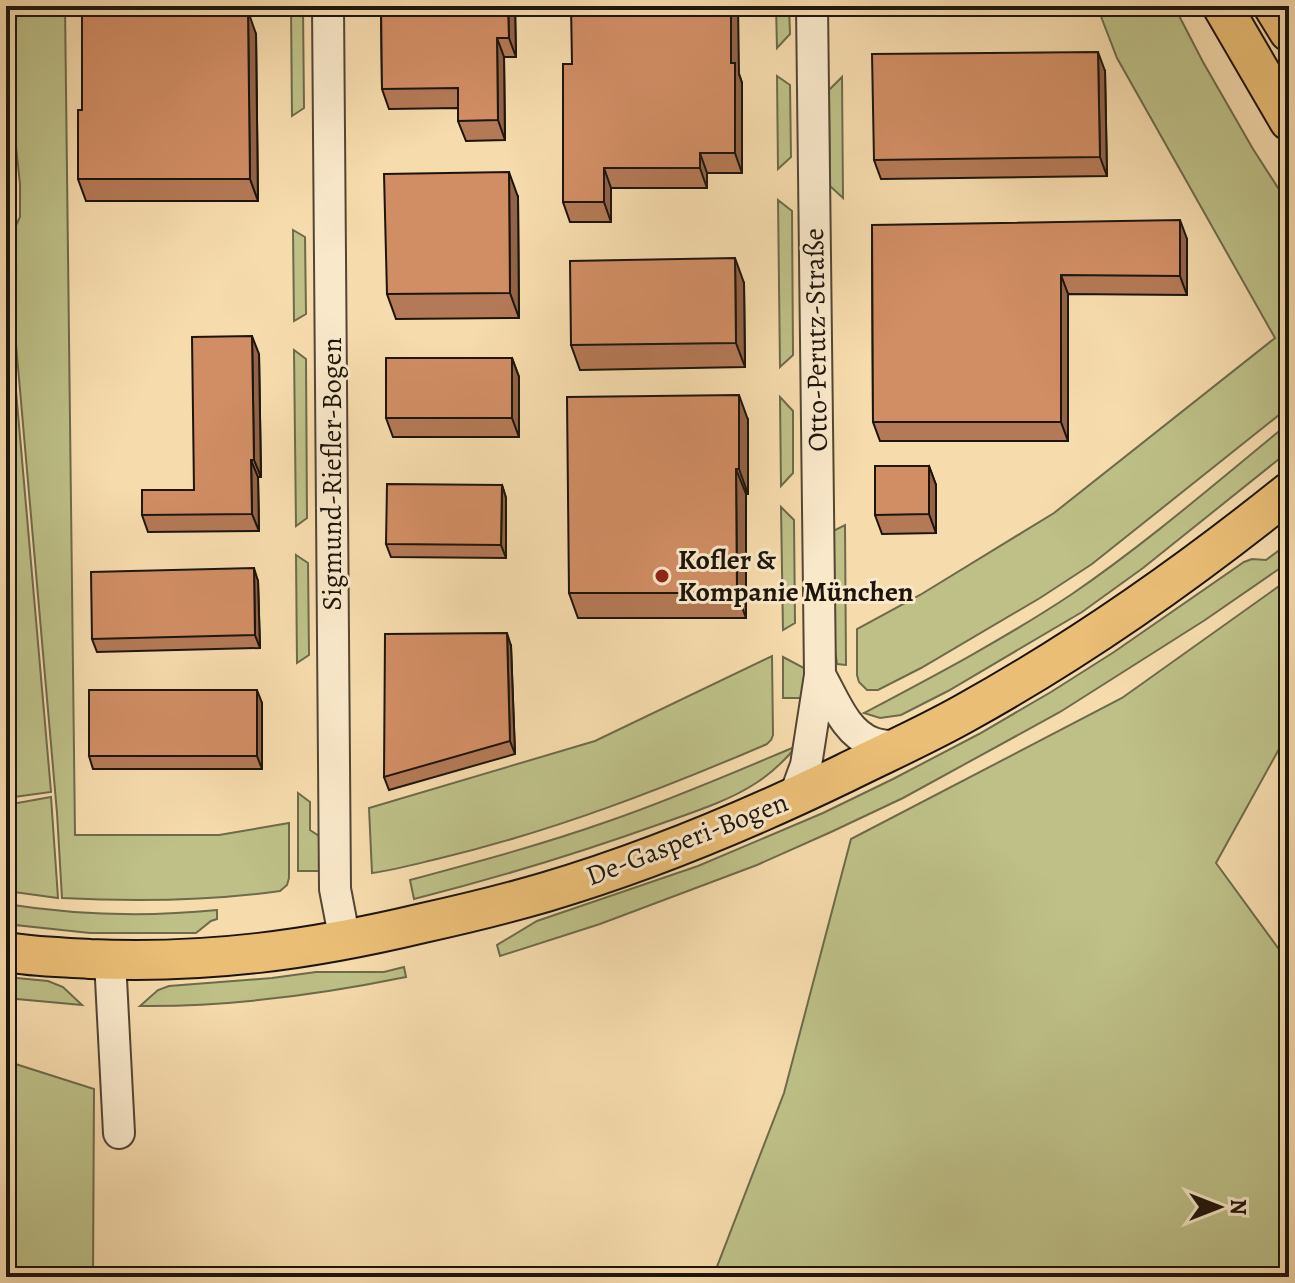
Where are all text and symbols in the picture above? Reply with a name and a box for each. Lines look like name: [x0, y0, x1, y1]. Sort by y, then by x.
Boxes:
street label: Otto-Perutz-Straße: [795, 228, 837, 452]
street label: Sigmund-Riefler-Bogen: [313, 337, 351, 611]
place label: Kofler & Kompanie München: [678, 541, 914, 611]
marker: Kofler & Kompanie München: [653, 567, 671, 585]
street label: De-Gasperi-Bogen: [580, 783, 794, 895]
north arrow: [1179, 1167, 1259, 1247]
text: N: [1223, 1199, 1253, 1215]

